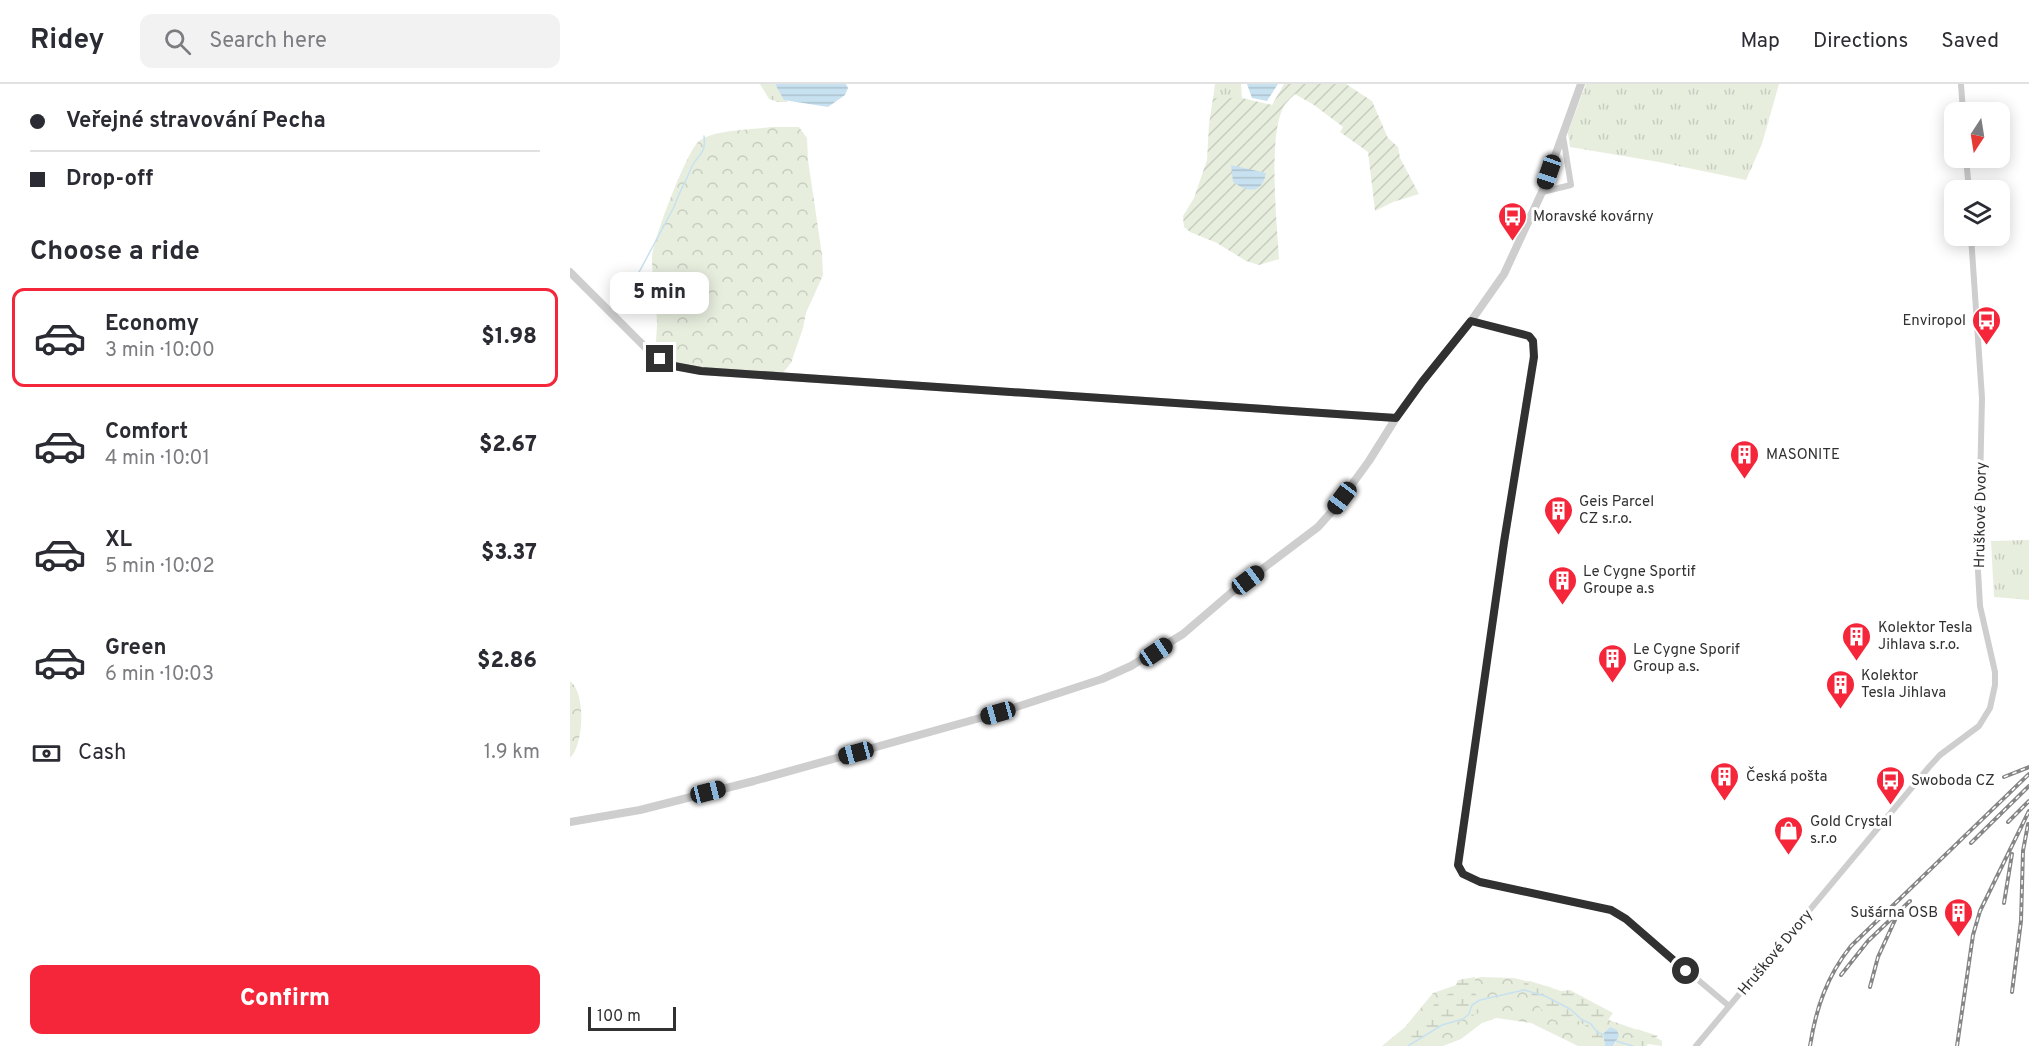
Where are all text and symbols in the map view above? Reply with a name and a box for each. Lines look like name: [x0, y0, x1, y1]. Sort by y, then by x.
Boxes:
search box: [140, 14, 560, 68]
text: Ridey: [30, 23, 104, 59]
icon: search: [161, 25, 194, 58]
text: Search here: [209, 28, 327, 55]
text: Map: [1740, 28, 1780, 55]
text: Directions: [1813, 28, 1908, 55]
text: Saved: [1941, 28, 1999, 55]
north arrow: [1944, 102, 2010, 168]
map controls: [1944, 102, 2010, 246]
text: Veřejné stravování Pecha: [66, 108, 326, 135]
car: [1535, 152, 1563, 192]
text: Drop-off: [66, 166, 153, 193]
button: layers: [1944, 180, 2010, 246]
bus stop icon: Moravské kovárny: [1496, 200, 1528, 242]
place label: Moravské kovárny: [1533, 208, 1654, 227]
text: Choose a ride: [30, 235, 200, 269]
callout: 5 min: [610, 272, 710, 314]
text: 5 min: [633, 280, 686, 306]
bus stop icon: Enviropol: [1971, 304, 2003, 346]
icon: car: [33, 311, 87, 365]
text: Economy: [105, 311, 199, 338]
place label: Enviropol: [1902, 312, 1966, 331]
text: $1.98: [481, 324, 537, 351]
text: 3 min · 10:00: [105, 338, 215, 364]
route end: [646, 345, 673, 372]
icon: car: [33, 419, 87, 473]
text: Comfort: [105, 419, 188, 446]
text: $2.67: [479, 432, 537, 459]
building icon: MASONITE: [1729, 438, 1761, 480]
text: 4 min · 10:01: [105, 446, 210, 472]
place label: MASONITE: [1766, 446, 1840, 465]
street label: Hruškové Dvory: [1971, 462, 1992, 568]
car: [1324, 478, 1360, 518]
place label: Geis Parcel CZ s.r.o.: [1579, 493, 1654, 529]
building icon: Geis Parcel CZ s.r.o.: [1542, 494, 1574, 536]
icon: car: [33, 527, 87, 581]
text: XL: [105, 527, 132, 554]
text: $3.37: [481, 540, 537, 567]
text: 5 min · 10:02: [105, 554, 215, 580]
car: [1228, 562, 1268, 598]
place label: Le Cygne Sportif Groupe a.s: [1583, 563, 1695, 599]
building icon: Le Cygne Sportif Groupe a.s: [1546, 564, 1578, 606]
place label: Kolektor Tesla Jihlava s.r.o.: [1878, 619, 1972, 655]
building icon: Kolektor Tesla Jihlava s.r.o.: [1841, 620, 1873, 662]
car: [1136, 634, 1176, 670]
icon: car: [33, 635, 87, 689]
text: Green: [105, 635, 167, 662]
place label: Le Cygne Sporif Group a.s.: [1633, 641, 1740, 677]
building icon: Le Cygne Sporif Group a.s.: [1596, 642, 1628, 684]
text: $2.86: [477, 648, 537, 675]
text: 6 min · 10:03: [105, 662, 214, 688]
place label: Kolektor Tesla Jihlava: [1861, 667, 1946, 703]
building icon: Kolektor Tesla Jihlava: [1824, 668, 1856, 710]
car: [978, 699, 1018, 727]
icon: cash: [30, 737, 63, 770]
text: Cash: [78, 740, 127, 767]
text: 1.9 km: [484, 740, 540, 766]
car: [836, 740, 876, 766]
building icon: Česká pošta: [1709, 760, 1741, 802]
bus stop icon: Swoboda CZ: [1874, 764, 1906, 806]
place label: Česká pošta: [1746, 766, 1827, 787]
place label: Swoboda CZ: [1911, 772, 1995, 791]
car: [688, 779, 728, 805]
place label: Gold Crystal s.r.o: [1810, 813, 1892, 849]
shop icon: Gold Crystal s.r.o: [1773, 814, 1805, 856]
building icon: Sušárna OSB: [1943, 896, 1975, 938]
place label: Sušárna OSB: [1850, 904, 1938, 923]
street label: Hruškové Dvory: [1735, 906, 1818, 1000]
route start: [1672, 957, 1699, 984]
button: Confirm: [30, 965, 540, 1034]
scale bar: [588, 1004, 676, 1032]
text: 100 m: [597, 1007, 641, 1027]

